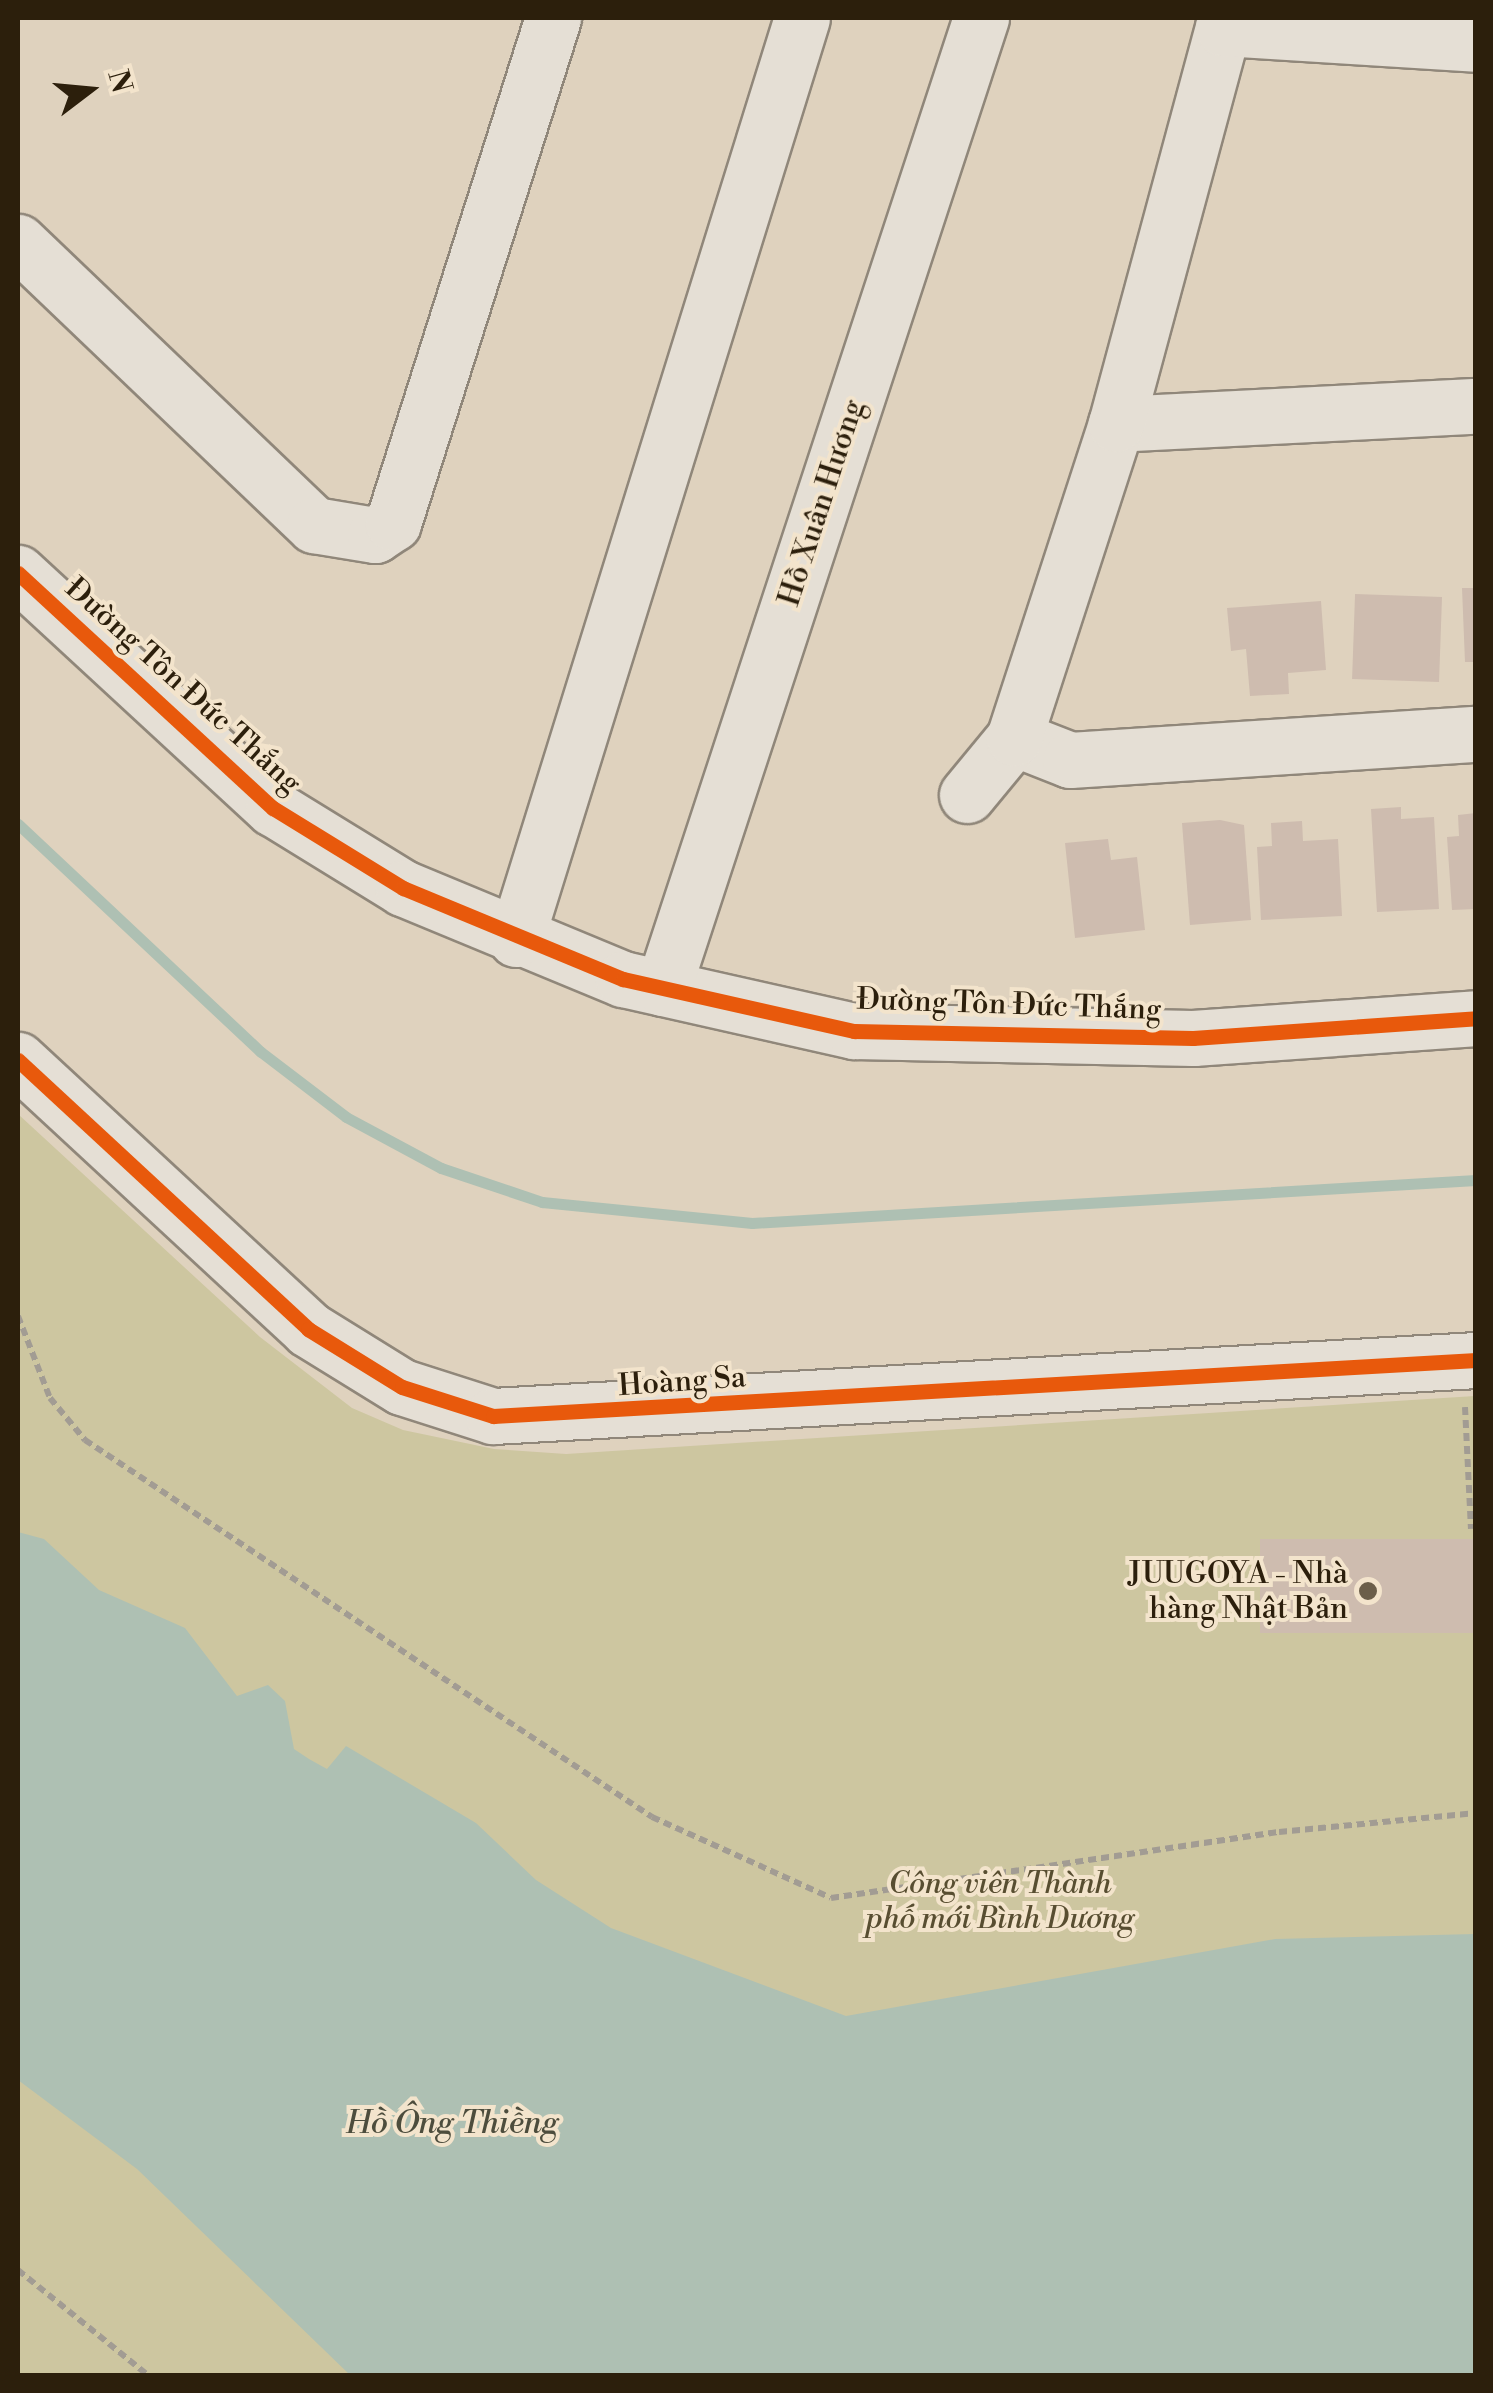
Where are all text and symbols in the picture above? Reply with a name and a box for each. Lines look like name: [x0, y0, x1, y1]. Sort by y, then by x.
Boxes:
north arrow: [40, 40, 140, 140]
text: N: [99, 66, 139, 97]
street label: Hồ Xuân Hương: [772, 395, 872, 611]
street label: Đường Tôn Đức Thắng: [58, 571, 308, 801]
street label: Đường Tôn Đức Thắng: [856, 982, 1162, 1028]
street label: Hoàng Sa: [617, 1360, 747, 1404]
place label: JUUGOYA - Nhà hàng Nhật Bản: [1128, 1556, 1348, 1626]
marker: JUUGOYA - Nhà hàng Nhật Bản: [1357, 1580, 1379, 1602]
park label: Công viên Thành phố mới Bình Dương: [866, 1866, 1134, 1936]
water label: Hồ Ông Thiềng: [346, 2104, 558, 2142]

